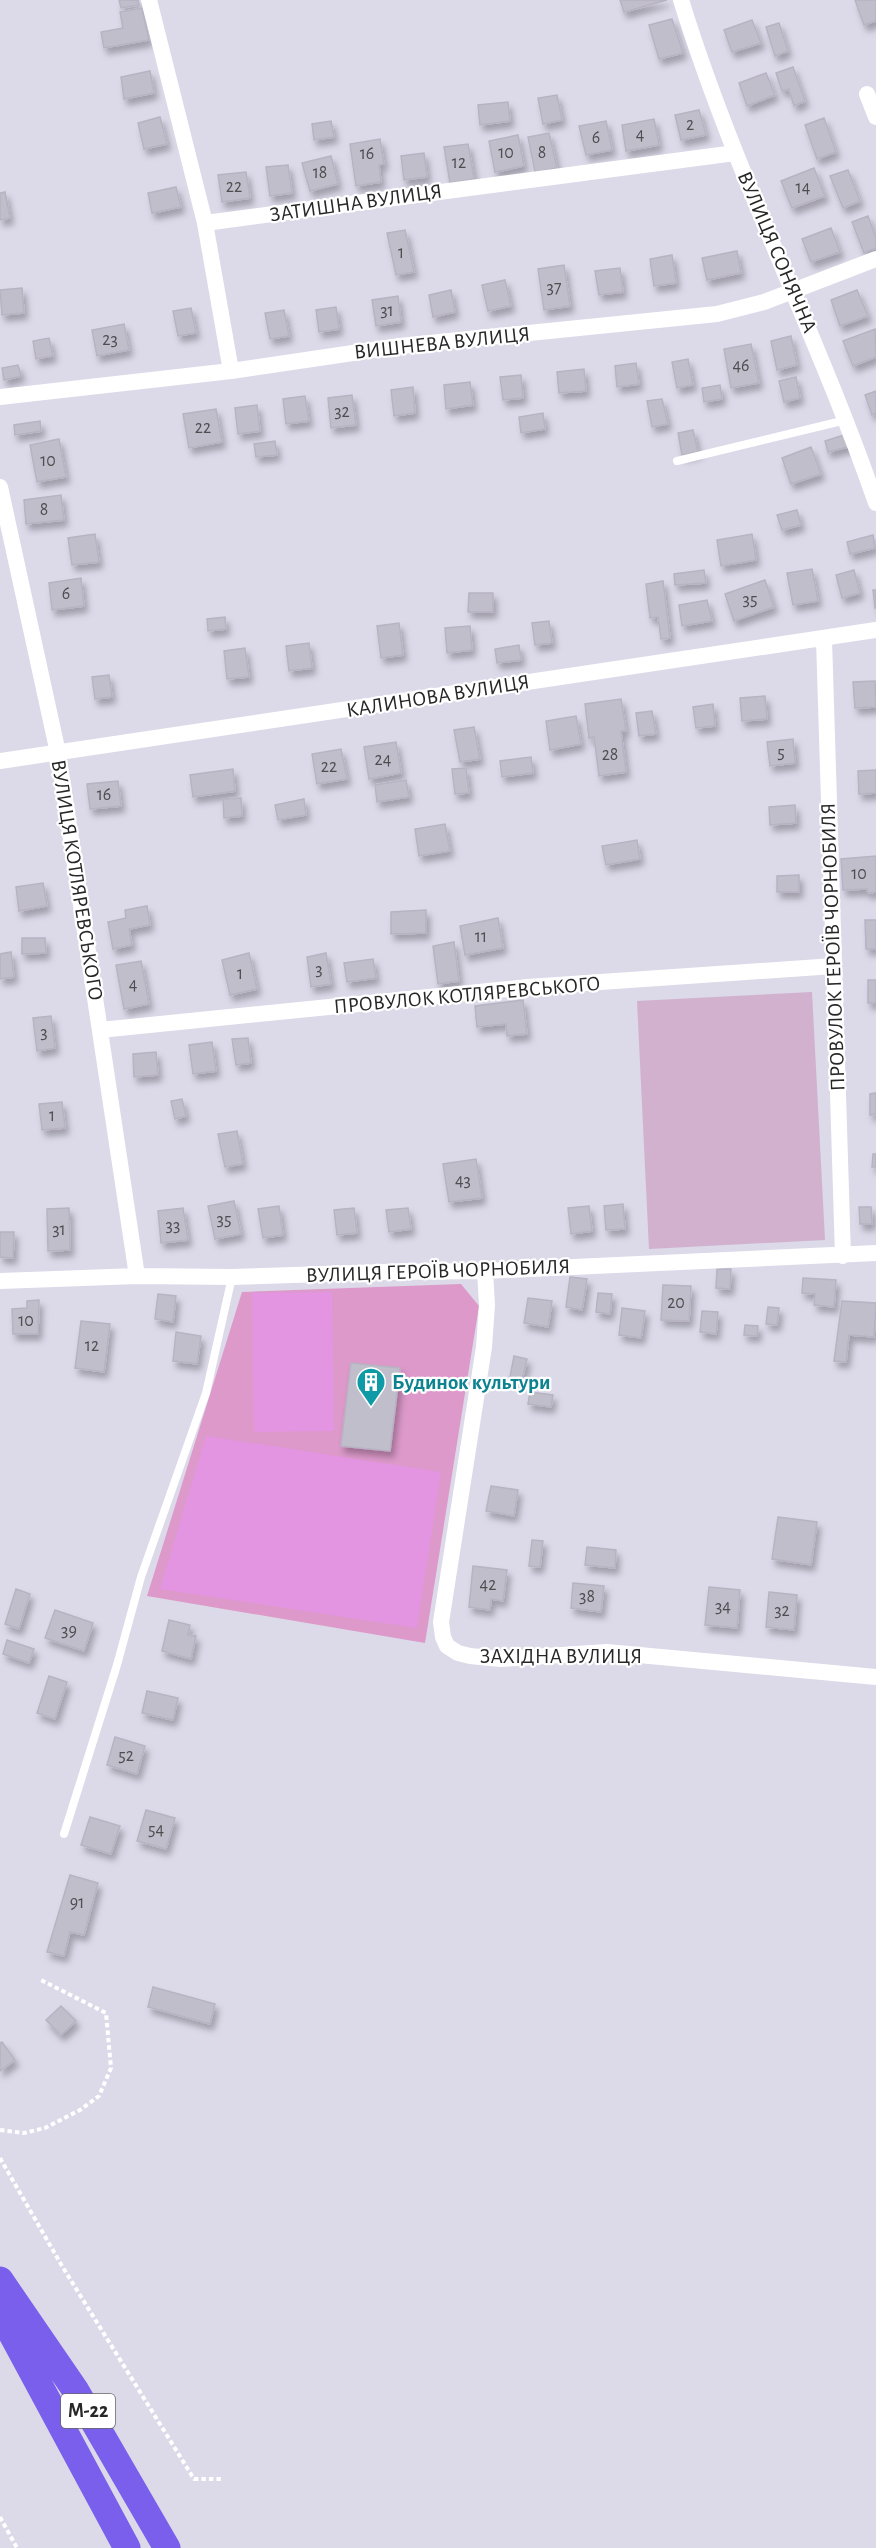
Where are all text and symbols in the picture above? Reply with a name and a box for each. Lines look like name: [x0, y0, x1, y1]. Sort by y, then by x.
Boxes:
house number: 2: [686, 116, 694, 134]
house number: 4: [636, 126, 645, 144]
house number: 6: [592, 129, 600, 147]
house number: 10: [498, 144, 514, 162]
house number: 8: [538, 144, 546, 162]
house number: 16: [360, 145, 374, 163]
house number: 12: [452, 154, 466, 172]
house number: 18: [313, 164, 327, 182]
street label: ВУЛИЦЯ СОНЯЧНА: [734, 168, 820, 336]
house number: 22: [226, 178, 242, 196]
house number: 14: [796, 179, 811, 197]
street label: ЗАТИШНА ВУЛИЦЯ: [268, 181, 444, 225]
house number: 1: [398, 244, 404, 262]
house number: 37: [547, 279, 561, 297]
house number: 31: [380, 302, 394, 320]
street label: ВИШНЕВА ВУЛИЦЯ: [353, 323, 531, 363]
house number: 23: [102, 331, 118, 349]
house number: 46: [732, 357, 750, 375]
house number: 32: [334, 403, 350, 421]
house number: 22: [195, 419, 211, 437]
house number: 10: [40, 452, 56, 470]
house number: 8: [40, 501, 48, 519]
house number: 6: [62, 585, 70, 603]
house number: 35: [743, 591, 757, 609]
street label: КАЛИНОВА ВУЛИЦЯ: [345, 671, 531, 721]
house number: 5: [777, 744, 785, 762]
house number: 28: [602, 746, 618, 764]
house number: 24: [375, 751, 392, 769]
street label: ВУЛИЦЯ КОТЛЯРЕВСЬКОГО: [48, 758, 106, 1002]
house number: 22: [321, 758, 337, 776]
house number: 16: [97, 786, 111, 804]
street label: ПРОВУЛОК ГЕРОЇВ ЧОРНОБИЛЯ: [816, 802, 849, 1092]
house number: 10: [851, 865, 867, 883]
house number: 11: [475, 928, 487, 946]
house number: 3: [315, 961, 323, 979]
house number: 1: [237, 965, 243, 983]
street label: ПРОВУЛОК КОТЛЯРЕВСЬКОГО: [333, 973, 601, 1017]
house number: 4: [129, 976, 138, 994]
house number: 3: [40, 1024, 48, 1042]
house number: 1: [49, 1107, 55, 1125]
house number: 43: [455, 1172, 471, 1190]
house number: 35: [217, 1211, 231, 1229]
house number: 33: [166, 1217, 180, 1235]
house number: 31: [52, 1221, 66, 1239]
street label: ВУЛИЦЯ ГЕРОЇВ ЧОРНОБИЛЯ: [305, 1255, 571, 1286]
house number: 20: [667, 1294, 685, 1312]
house number: 10: [18, 1312, 34, 1330]
house number: 12: [85, 1337, 99, 1355]
building icon: Будинок культури: [355, 1366, 387, 1408]
place label: Будинок культури: [392, 1372, 550, 1393]
house number: 42: [480, 1576, 496, 1594]
house number: 38: [579, 1588, 595, 1606]
house number: 34: [715, 1598, 731, 1616]
house number: 32: [774, 1602, 790, 1620]
house number: 39: [61, 1622, 77, 1640]
street label: ЗАХІДНА ВУЛИЦЯ: [480, 1646, 642, 1667]
house number: 52: [118, 1747, 134, 1765]
house number: 54: [148, 1821, 164, 1839]
house number: 91: [70, 1894, 84, 1912]
road number: М-22: [61, 2394, 115, 2428]

